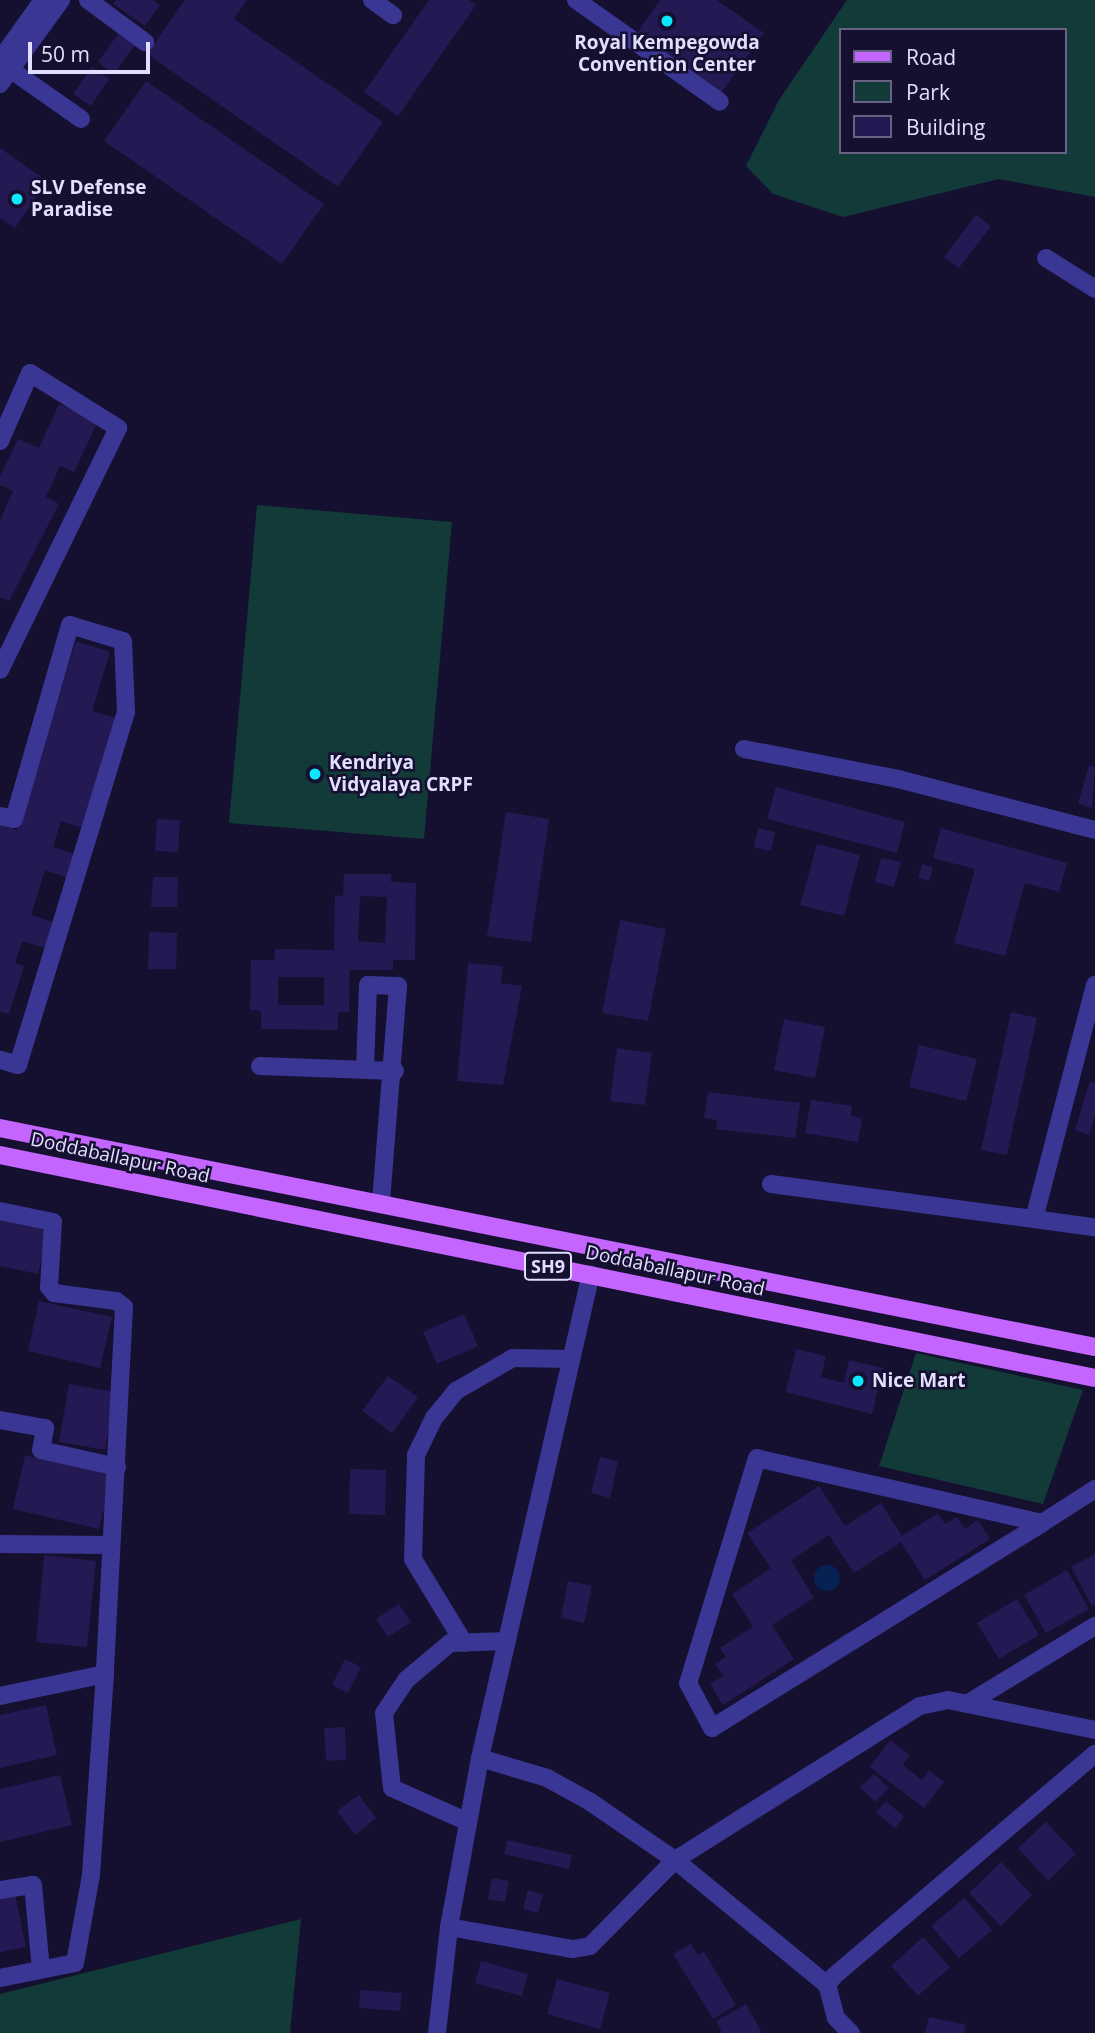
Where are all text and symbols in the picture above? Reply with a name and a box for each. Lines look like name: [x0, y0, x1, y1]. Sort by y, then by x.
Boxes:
marker: Royal Kempegowda Convention Center: [659, 13, 675, 29]
scale bar: [32, 28, 154, 72]
legend: [839, 28, 1067, 154]
place label: Royal Kempegowda Convention Center: [574, 32, 760, 76]
text: 50 m: [41, 40, 90, 68]
text: Road: [906, 43, 956, 71]
text: Park: [906, 78, 950, 106]
text: Building: [906, 113, 985, 141]
place label: SLV Defense Paradise: [31, 177, 147, 221]
marker: SLV Defense Paradise: [9, 191, 25, 207]
place label: Kendriya Vidyalaya CRPF: [329, 752, 473, 796]
marker: Kendriya Vidyalaya CRPF: [307, 766, 323, 782]
street label: Doddaballapur Road: [28, 1128, 212, 1188]
street label: Doddaballapur Road: [583, 1241, 767, 1301]
road number: SH9: [524, 1252, 572, 1280]
place label: Nice Mart: [872, 1370, 965, 1392]
marker: Nice Mart: [850, 1373, 866, 1389]

